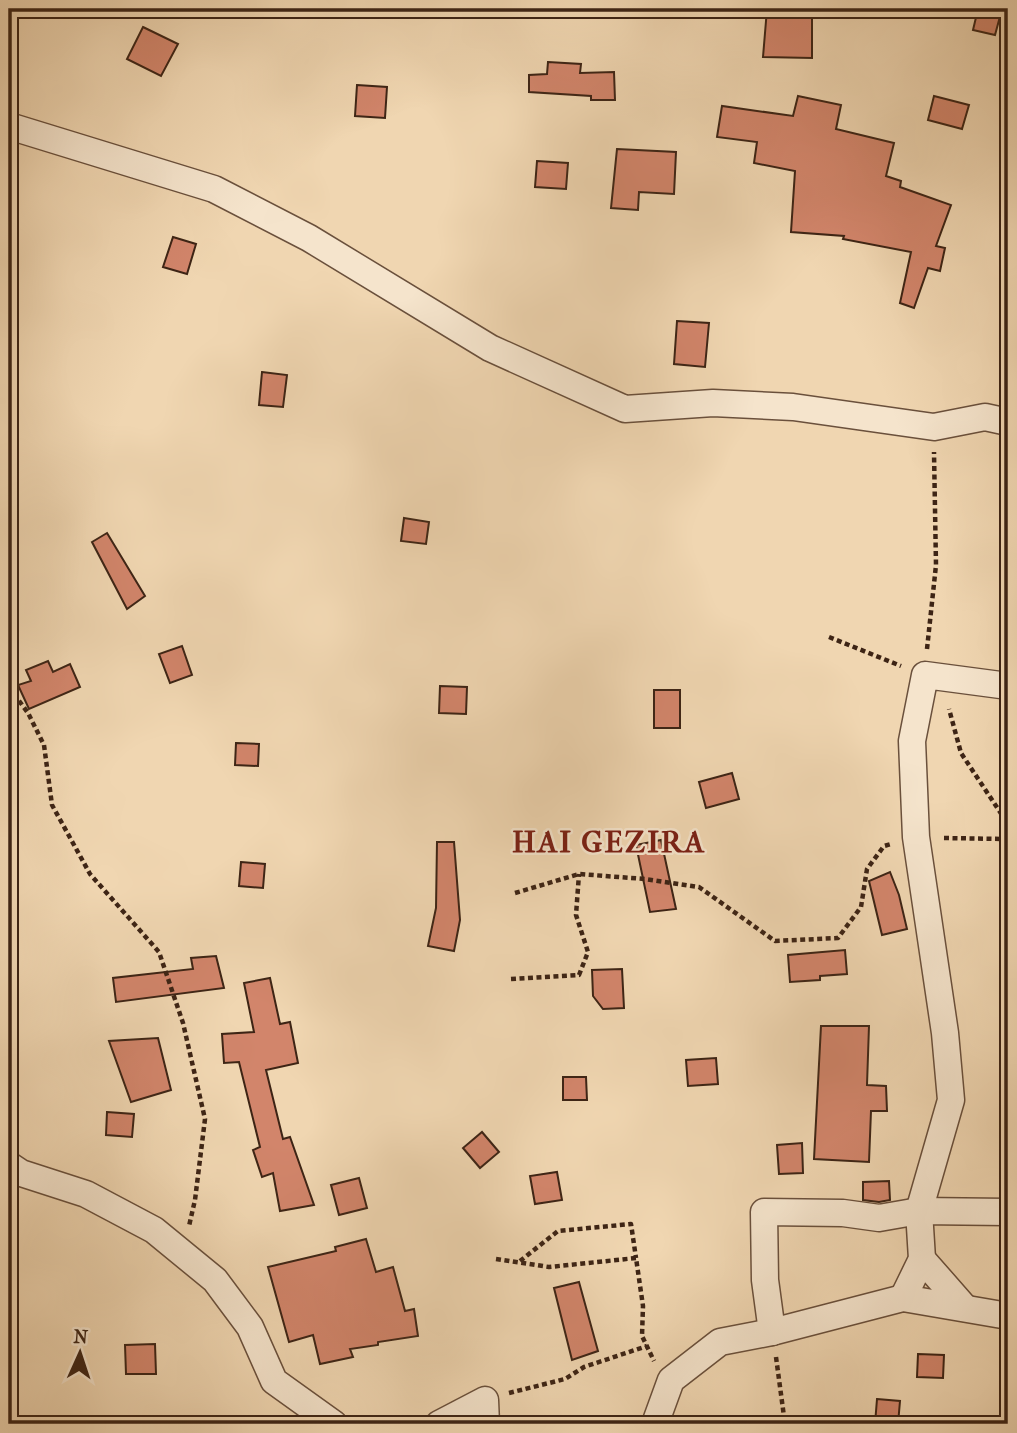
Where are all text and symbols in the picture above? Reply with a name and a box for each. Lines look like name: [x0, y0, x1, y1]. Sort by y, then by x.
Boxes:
district label: HAI GEZIRA: [512, 825, 706, 860]
north arrow: [46, 1318, 116, 1388]
text: N: [73, 1326, 89, 1348]

